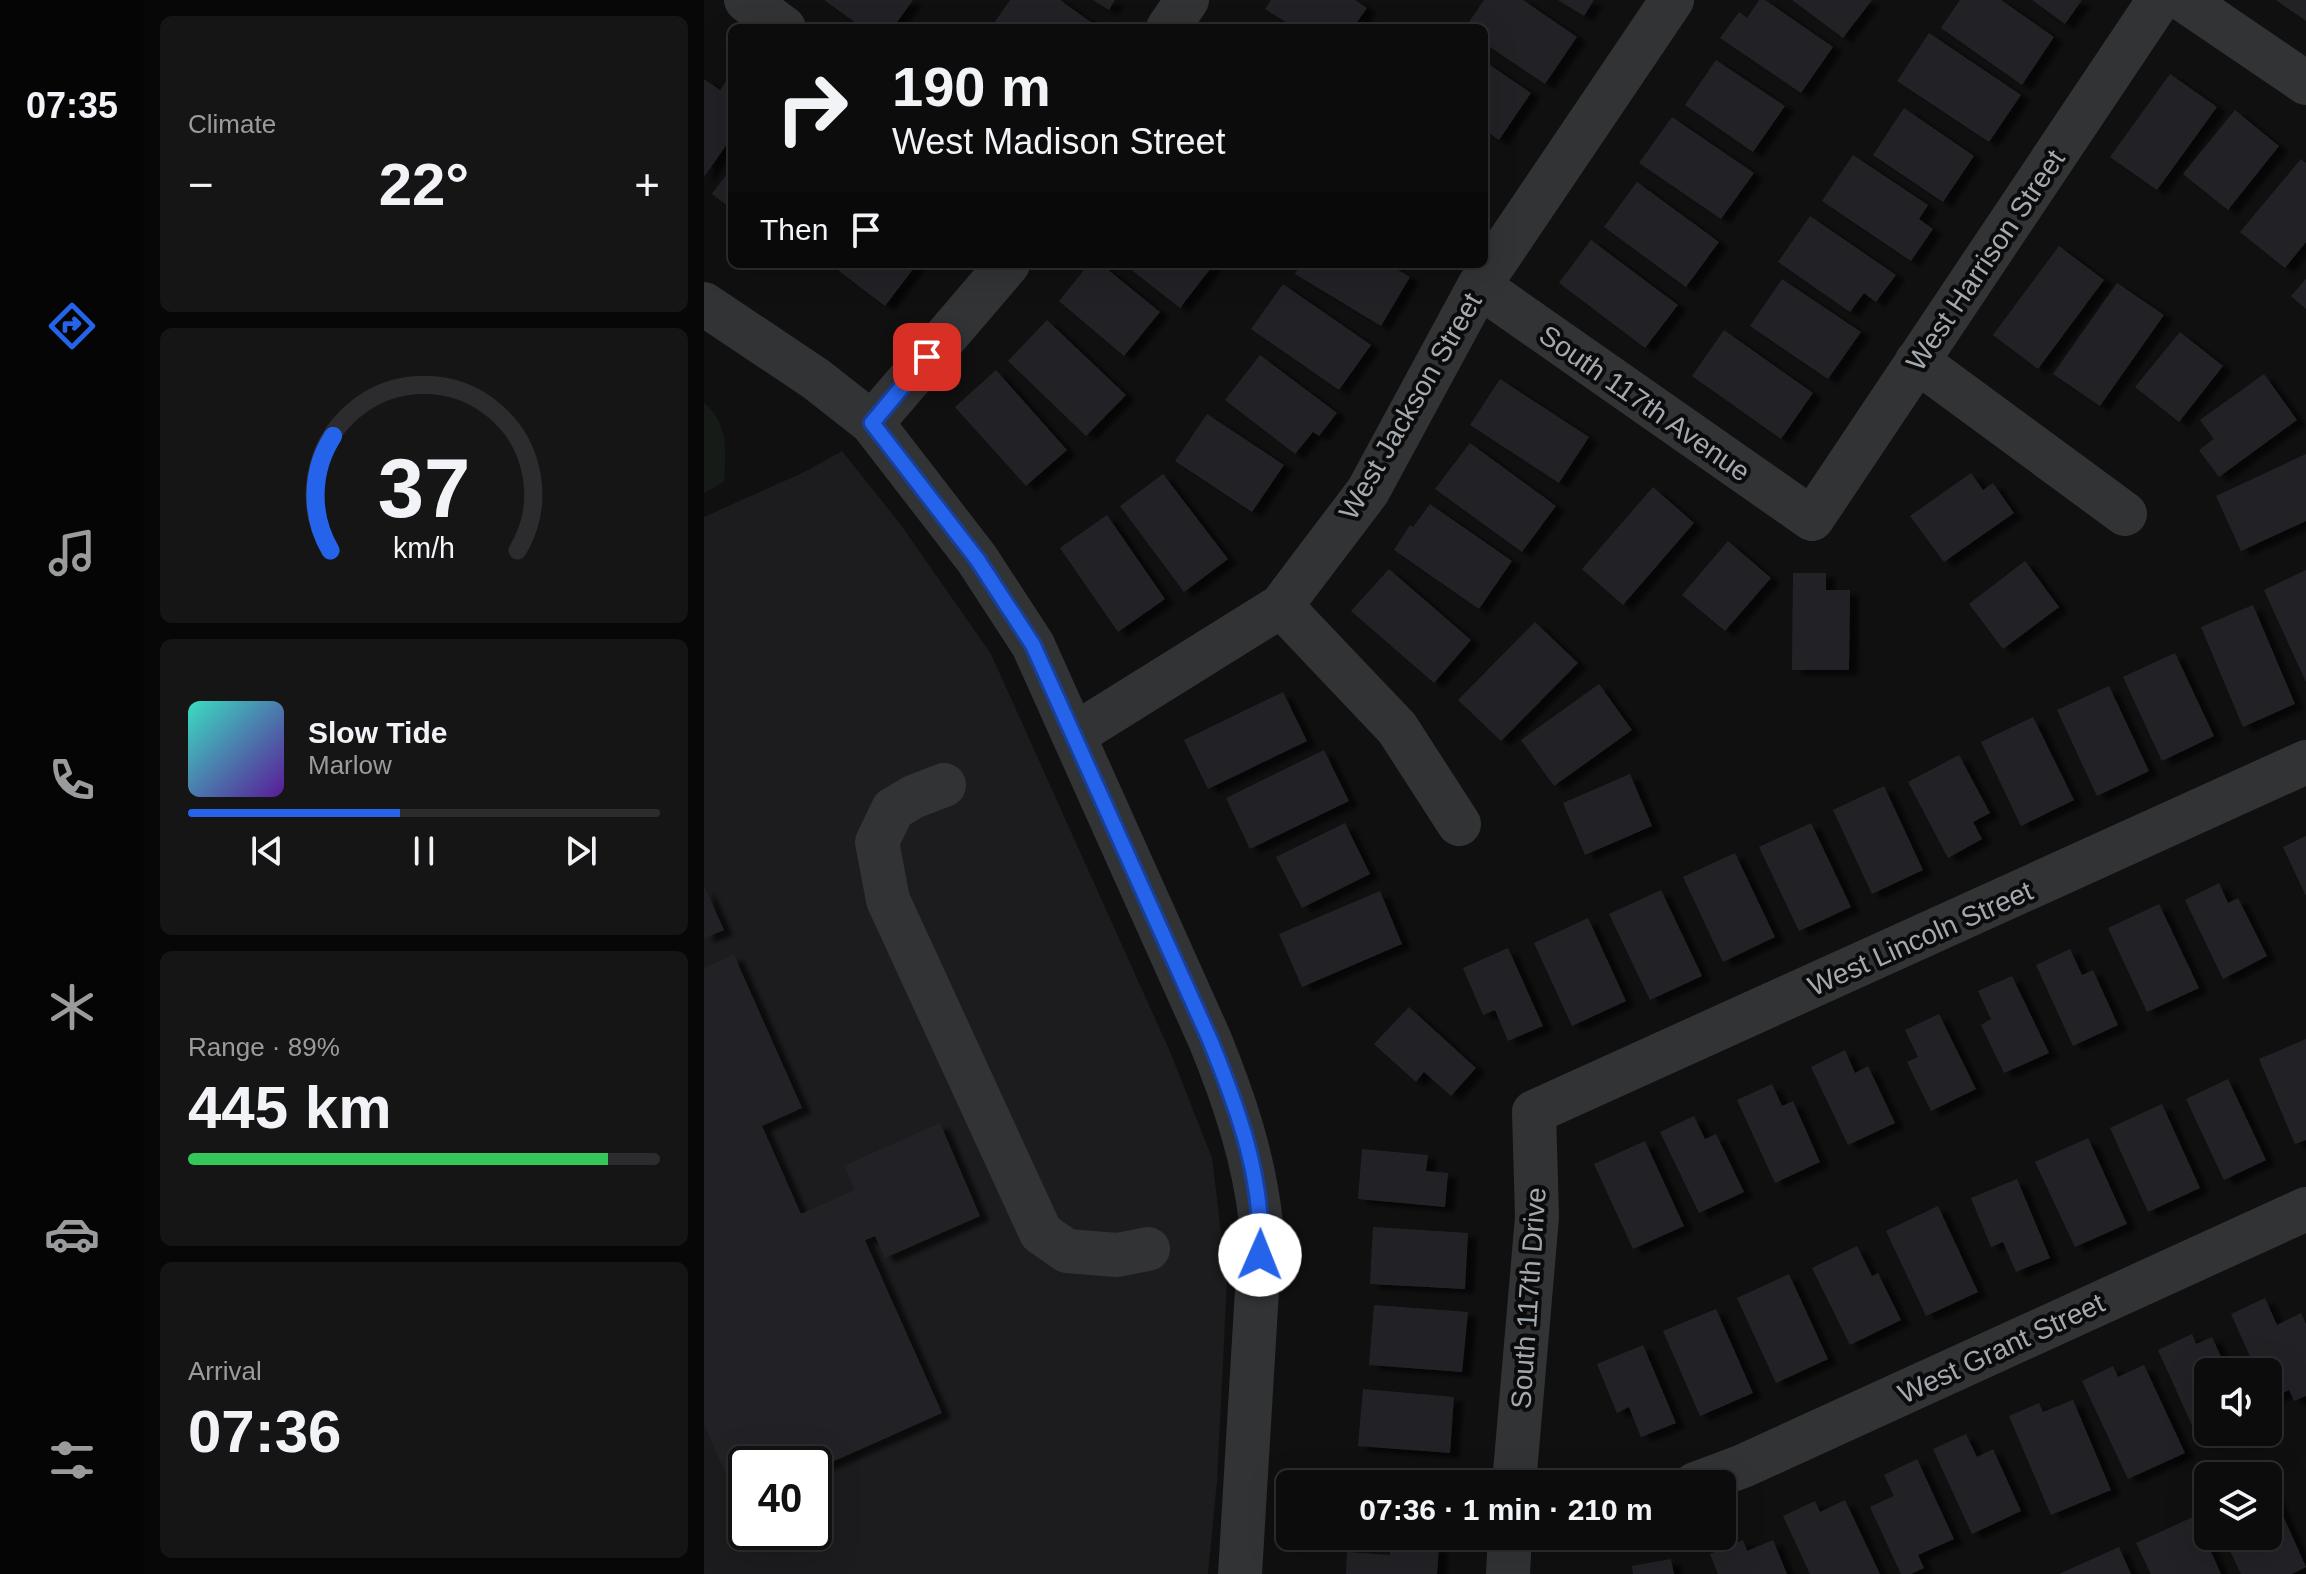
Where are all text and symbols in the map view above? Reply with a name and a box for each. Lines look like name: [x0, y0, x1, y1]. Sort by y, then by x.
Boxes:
text: 190 m: [892, 55, 1051, 118]
icon: right: [760, 56, 864, 160]
text: 07:35: [26, 85, 118, 126]
text: Climate: [188, 109, 276, 139]
text: West Madison Street: [892, 121, 1225, 162]
street label: West Harrison Street: [1900, 144, 2071, 376]
text: 22°: [379, 151, 469, 218]
text: −: [188, 160, 214, 209]
text: +: [634, 160, 660, 209]
icon: arrive: [844, 208, 888, 252]
text: Then: [760, 213, 828, 246]
street label: West Jackson Street: [1333, 287, 1488, 525]
icon: directions: [44, 298, 100, 354]
street label: South 117th Avenue: [1534, 319, 1756, 488]
pin: [893, 323, 961, 391]
icon: arrive: [905, 335, 949, 379]
text: 37: [378, 442, 470, 535]
icon: music: [44, 525, 100, 581]
text: km/h: [393, 533, 455, 565]
text: Slow Tide: [308, 716, 447, 749]
text: Marlow: [308, 750, 392, 780]
icon: phone: [44, 752, 100, 808]
icon: previous: [245, 829, 289, 873]
icon: pause: [402, 829, 446, 873]
icon: next: [559, 829, 603, 873]
street label: West Lincoln Street: [1803, 875, 2037, 1002]
icon: climate: [44, 979, 100, 1035]
text: Range · 89%: [188, 1032, 340, 1062]
text: 445 km: [188, 1074, 392, 1141]
street label: South 117th Drive: [1505, 1186, 1552, 1410]
icon: car: [44, 1206, 100, 1262]
position arrow: [1218, 1213, 1302, 1297]
street label: West Grant Street: [1893, 1287, 2109, 1410]
text: Arrival: [188, 1356, 262, 1386]
map controls: [2194, 1358, 2282, 1550]
button: sound: [2194, 1358, 2282, 1446]
text: 07:36: [188, 1398, 341, 1465]
icon: filters: [44, 1432, 100, 1488]
speed limit sign: 40: [728, 1446, 832, 1550]
button: layers: [2194, 1462, 2282, 1550]
text: 07:36 · 1 min · 210 m: [1359, 1493, 1653, 1526]

